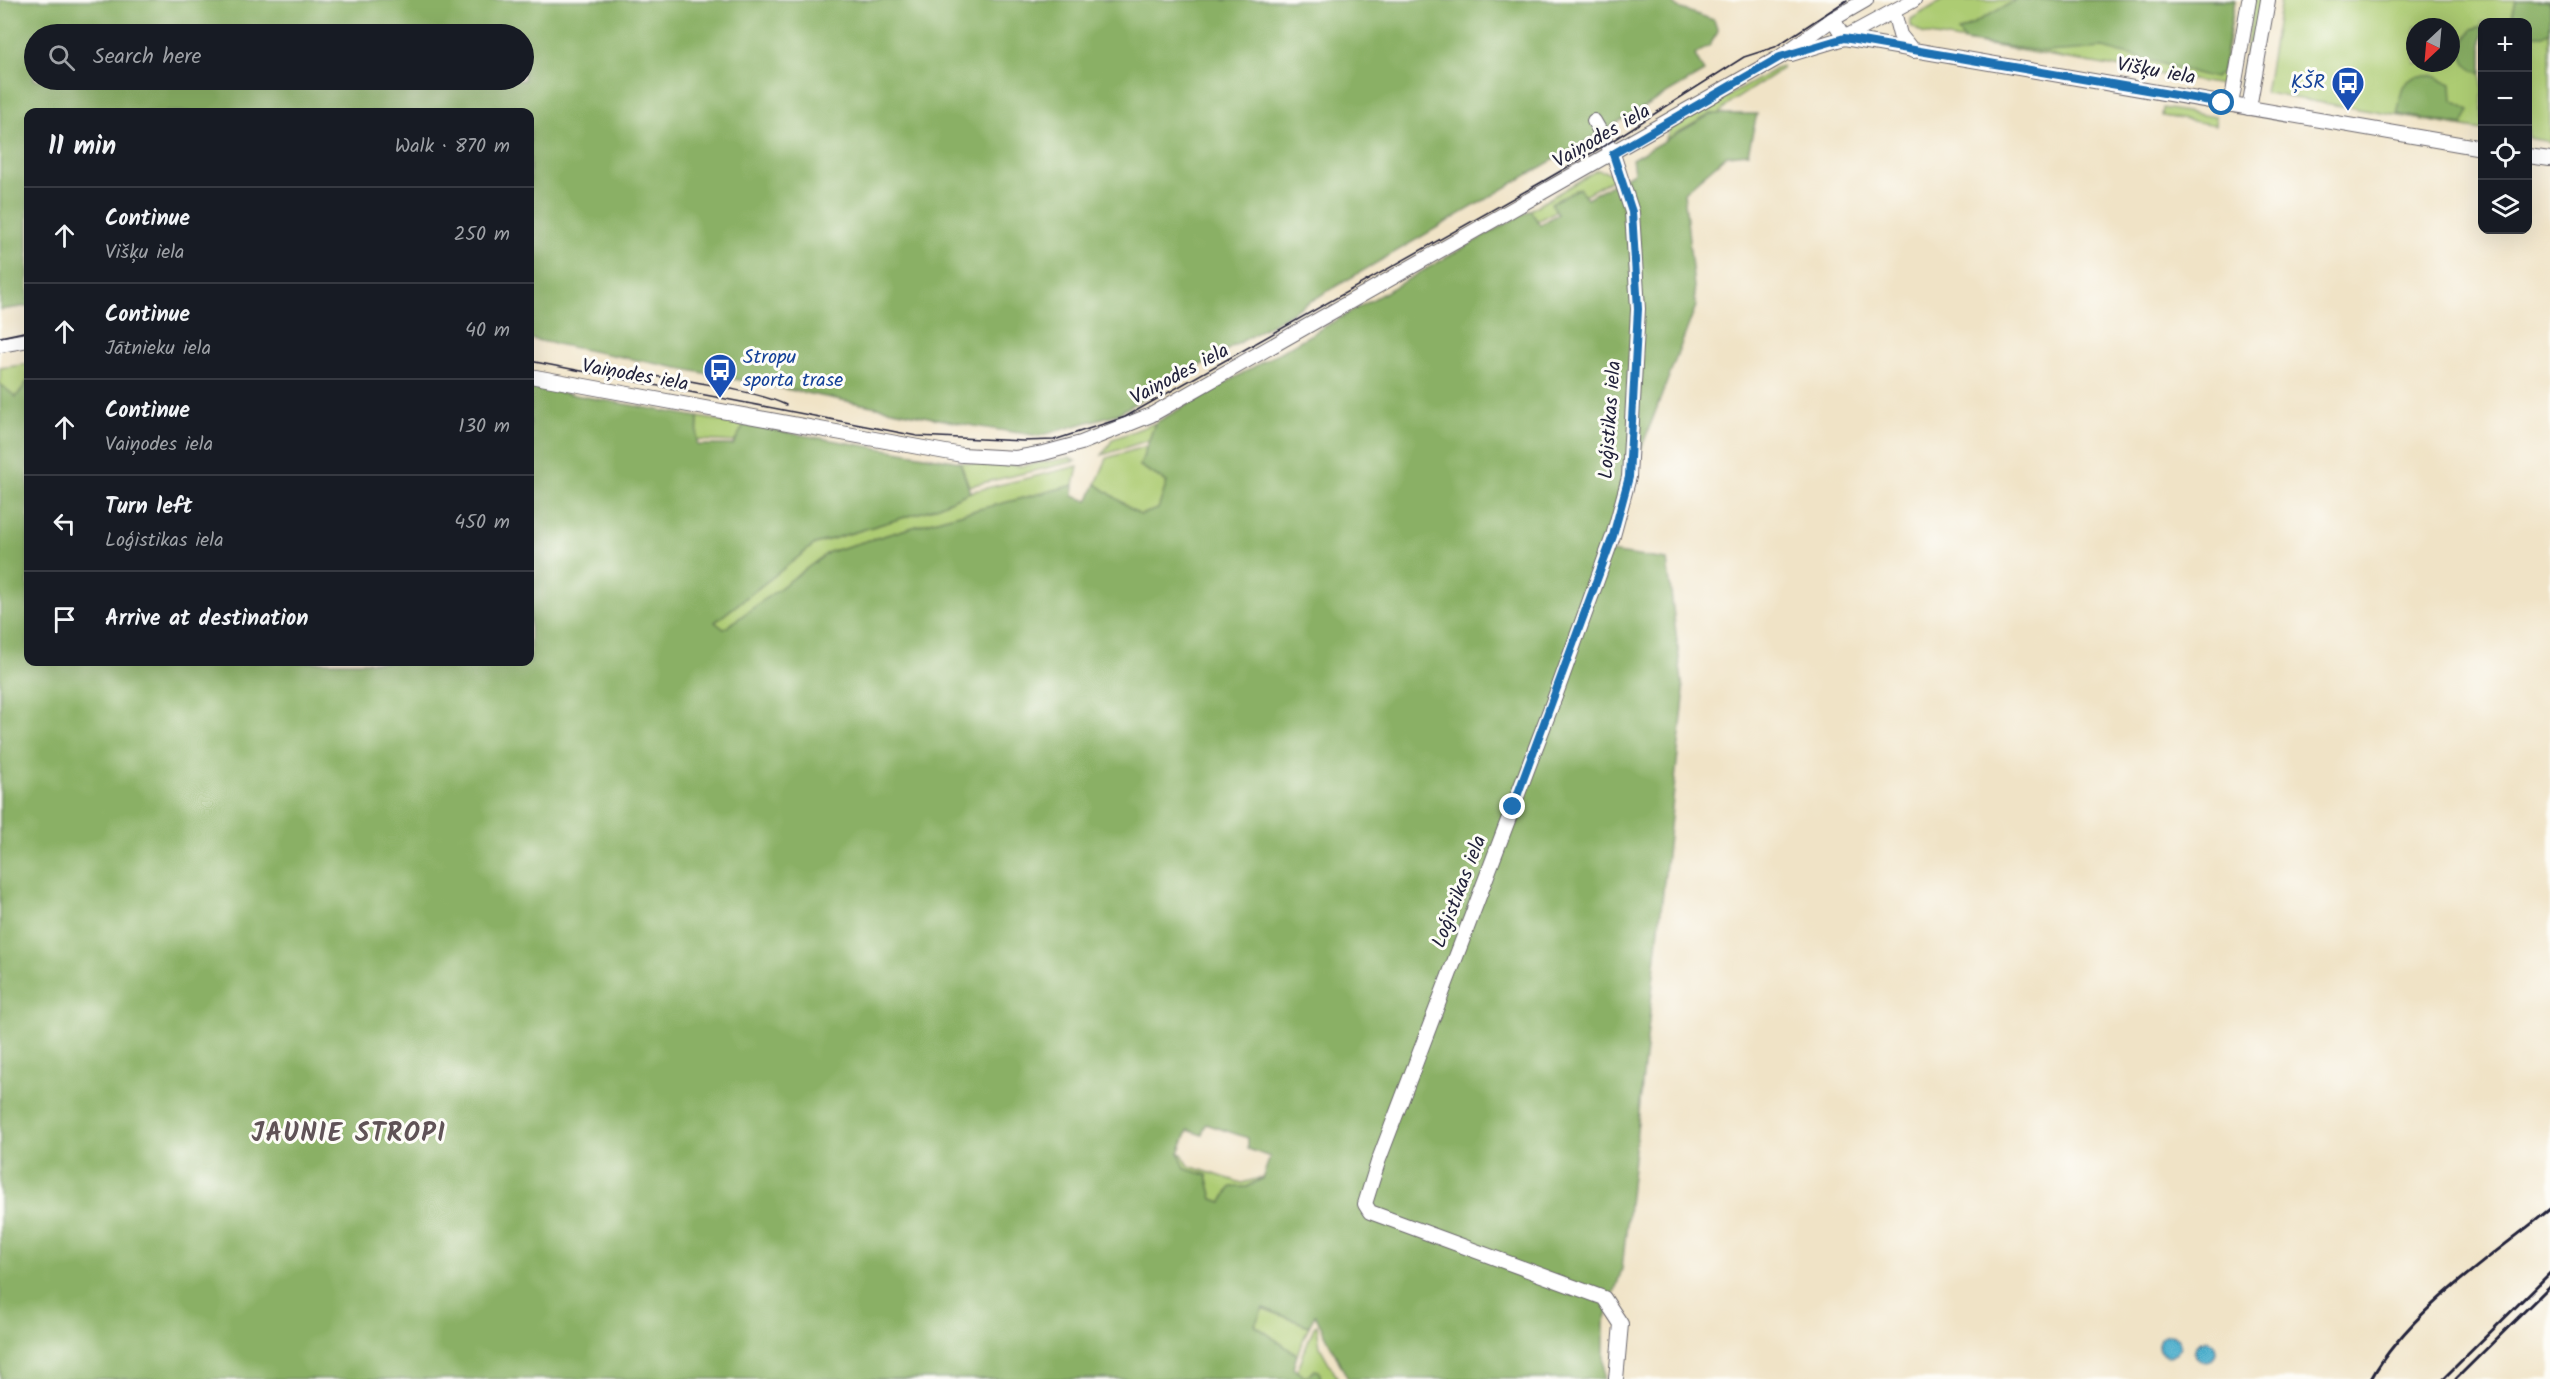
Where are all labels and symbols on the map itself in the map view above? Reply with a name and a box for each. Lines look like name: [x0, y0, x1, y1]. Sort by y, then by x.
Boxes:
north arrow: [2406, 18, 2460, 72]
street label: Višķu iela: [2114, 49, 2198, 95]
bus stop icon: ĶŠR: [2330, 65, 2366, 112]
place label: ĶŠR: [2291, 67, 2325, 99]
route start: [2208, 89, 2234, 115]
street label: Vaiņodes iela: [1547, 96, 1657, 178]
street label: Vaiņodes iela: [1125, 336, 1235, 414]
place label: Stropu sporta trase: [743, 342, 843, 397]
street label: Vaiņodes iela: [579, 351, 691, 401]
bus stop icon: Stropu sporta trase: [702, 352, 738, 399]
street label: Loģistikas iela: [1591, 360, 1631, 480]
route end: [1499, 793, 1525, 819]
street label: Loģistikas iela: [1424, 831, 1496, 953]
district label: JAUNIE STROPI: [251, 1113, 447, 1155]

